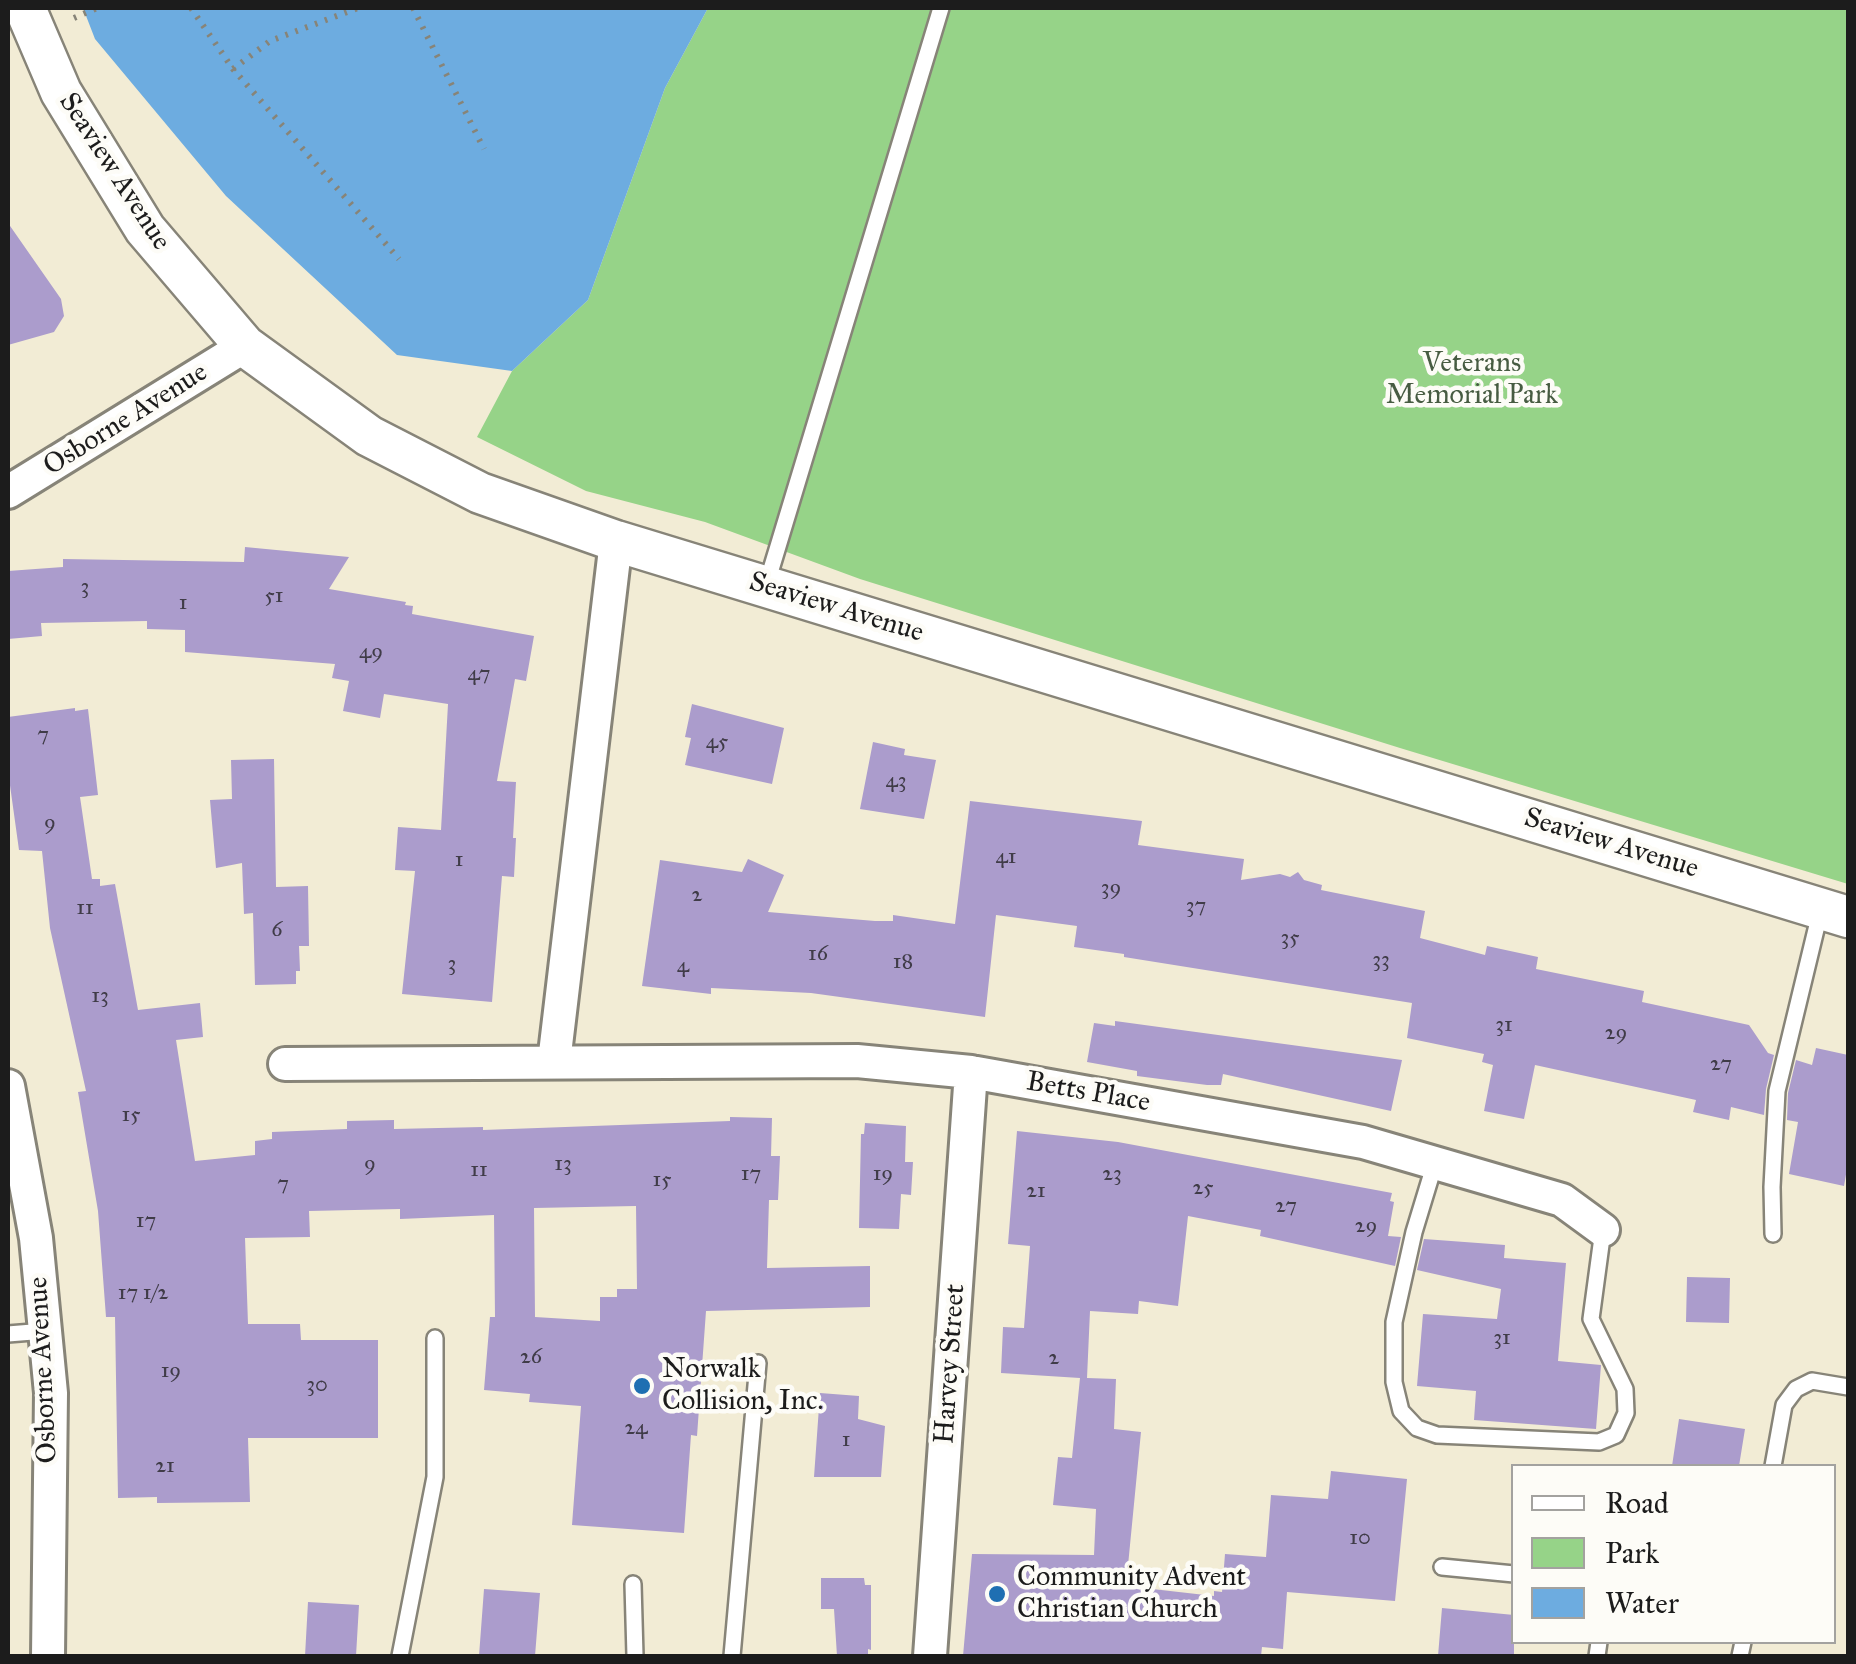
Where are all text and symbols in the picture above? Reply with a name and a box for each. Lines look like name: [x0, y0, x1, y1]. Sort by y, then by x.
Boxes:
street label: Seaview Avenue: [51, 87, 177, 257]
park label: Veterans Memorial Park: [1386, 347, 1558, 413]
street label: Osborne Avenue: [38, 356, 214, 484]
street label: Seaview Avenue: [745, 566, 927, 650]
house number: 3: [81, 575, 89, 601]
house number: 51: [265, 584, 283, 610]
house number: 1: [179, 591, 187, 617]
house number: 49: [359, 640, 383, 666]
house number: 47: [467, 662, 491, 688]
house number: 7: [37, 723, 49, 749]
house number: 45: [706, 730, 728, 756]
house number: 43: [885, 769, 907, 795]
street label: Seaview Avenue: [1520, 802, 1702, 886]
house number: 9: [44, 811, 56, 837]
house number: 41: [996, 845, 1016, 871]
house number: 1: [455, 848, 463, 874]
house number: 39: [1101, 876, 1121, 902]
house number: 2: [692, 883, 702, 909]
house number: 37: [1186, 894, 1206, 920]
house number: 11: [76, 896, 94, 922]
house number: 6: [271, 918, 283, 944]
house number: 35: [1280, 926, 1300, 952]
house number: 16: [808, 942, 828, 968]
house number: 33: [1372, 948, 1390, 974]
house number: 18: [893, 950, 913, 976]
house number: 3: [448, 952, 456, 978]
house number: 4: [677, 954, 689, 980]
house number: 13: [91, 984, 109, 1010]
house number: 31: [1495, 1013, 1513, 1039]
house number: 29: [1605, 1021, 1627, 1047]
house number: 27: [1710, 1052, 1732, 1078]
street label: Betts Place: [1023, 1066, 1153, 1120]
house number: 15: [122, 1103, 140, 1129]
house number: 9: [364, 1152, 376, 1178]
house number: 13: [554, 1152, 572, 1178]
house number: 11: [470, 1158, 488, 1184]
house number: 17: [741, 1162, 761, 1188]
house number: 19: [873, 1162, 893, 1188]
house number: 23: [1102, 1162, 1122, 1188]
house number: 15: [653, 1168, 671, 1194]
house number: 7: [277, 1172, 289, 1198]
house number: 25: [1193, 1176, 1213, 1202]
house number: 21: [1026, 1179, 1046, 1205]
house number: 27: [1275, 1194, 1297, 1220]
house number: 17: [136, 1209, 156, 1235]
house number: 29: [1355, 1214, 1377, 1240]
street label: Osborne Avenue: [22, 1276, 66, 1464]
house number: 17 1/2: [118, 1281, 168, 1307]
street label: Harvey Street: [929, 1283, 973, 1445]
house number: 31: [1493, 1326, 1511, 1352]
house number: 26: [520, 1345, 542, 1371]
house number: 2: [1049, 1346, 1059, 1372]
place label: Norwalk Collision, Inc.: [662, 1353, 823, 1419]
house number: 19: [161, 1359, 181, 1385]
house number: 30: [306, 1373, 328, 1399]
marker: Norwalk Collision, Inc.: [631, 1375, 653, 1397]
house number: 24: [624, 1416, 648, 1442]
house number: 1: [842, 1428, 850, 1454]
house number: 21: [155, 1454, 175, 1480]
legend: [1511, 1464, 1836, 1644]
text: Road: [1605, 1485, 1669, 1521]
house number: 10: [1349, 1526, 1371, 1552]
text: Park: [1605, 1535, 1659, 1571]
place label: Community Advent Christian Church: [1017, 1561, 1246, 1627]
marker: Community Advent Christian Church: [986, 1583, 1008, 1605]
text: Water: [1605, 1585, 1679, 1621]

